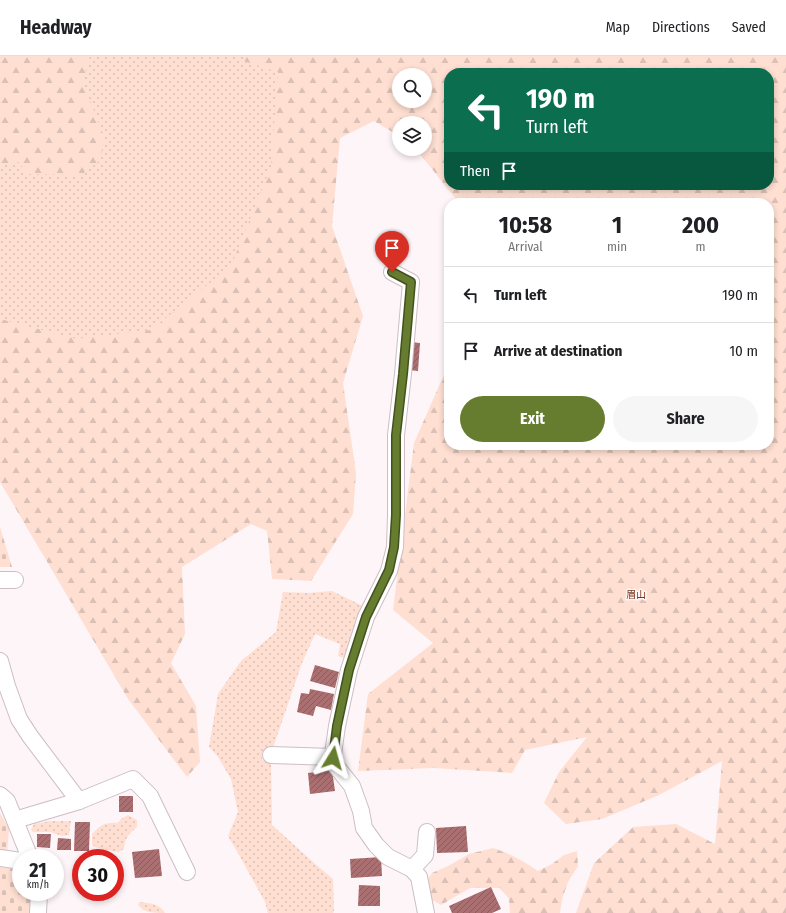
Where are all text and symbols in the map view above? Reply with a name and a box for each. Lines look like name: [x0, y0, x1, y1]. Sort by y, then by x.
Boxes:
text: Headway: [20, 16, 92, 39]
text: Map: [606, 19, 630, 36]
text: Directions: [652, 19, 710, 36]
text: Saved: [732, 19, 766, 36]
map controls: [392, 68, 432, 156]
button: search: [392, 68, 432, 108]
text: 190 m: [526, 82, 595, 115]
icon: left: [460, 84, 512, 136]
button: layers: [392, 116, 432, 156]
text: Turn left: [526, 116, 588, 138]
icon: arrive: [498, 160, 520, 182]
text: Then: [460, 162, 490, 180]
text: 10:58: [499, 211, 552, 239]
text: 1: [612, 211, 622, 239]
text: 200: [682, 211, 719, 239]
pin: [375, 231, 409, 272]
icon: arrive: [381, 237, 403, 259]
text: Arrival: [508, 239, 543, 254]
text: min: [607, 239, 627, 254]
text: m: [696, 239, 706, 254]
icon: left: [460, 284, 482, 306]
text: Turn left: [494, 286, 547, 304]
text: 190 m: [722, 286, 758, 304]
icon: arrive: [460, 340, 482, 362]
text: Arrive at destination: [494, 342, 622, 360]
text: 10 m: [729, 342, 758, 360]
button: Exit: [460, 396, 605, 442]
button: Share: [613, 396, 758, 442]
park label: 眉山: [626, 589, 646, 601]
position arrow: [312, 737, 354, 779]
speed limit sign: 30: [72, 849, 124, 901]
text: 21: [29, 858, 47, 882]
text: km/h: [27, 879, 49, 891]

